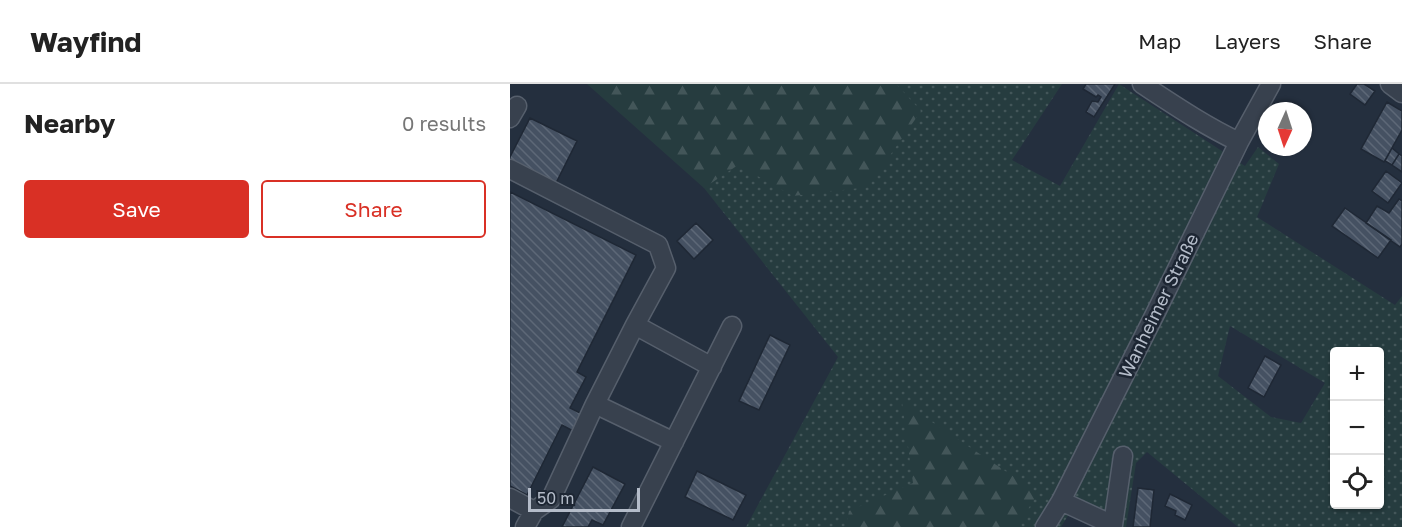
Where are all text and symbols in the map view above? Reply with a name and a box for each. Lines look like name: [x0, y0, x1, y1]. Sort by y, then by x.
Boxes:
text: Wayfind: [30, 25, 142, 58]
text: Map: [1138, 28, 1181, 54]
text: Layers: [1214, 28, 1281, 54]
text: Share: [1314, 28, 1372, 54]
north arrow: [1258, 102, 1312, 156]
text: Nearby: [24, 108, 115, 139]
text: 0 results: [402, 111, 486, 135]
button: Save: [24, 180, 249, 238]
button: Share: [261, 180, 486, 238]
street label: Wanheimer Straße: [1114, 230, 1203, 382]
map controls: [1330, 347, 1384, 509]
button: +: [1330, 347, 1384, 401]
button: −: [1330, 401, 1384, 455]
button: locate: [1330, 455, 1384, 509]
scale bar: [528, 485, 640, 512]
text: 50 m: [537, 488, 574, 508]

